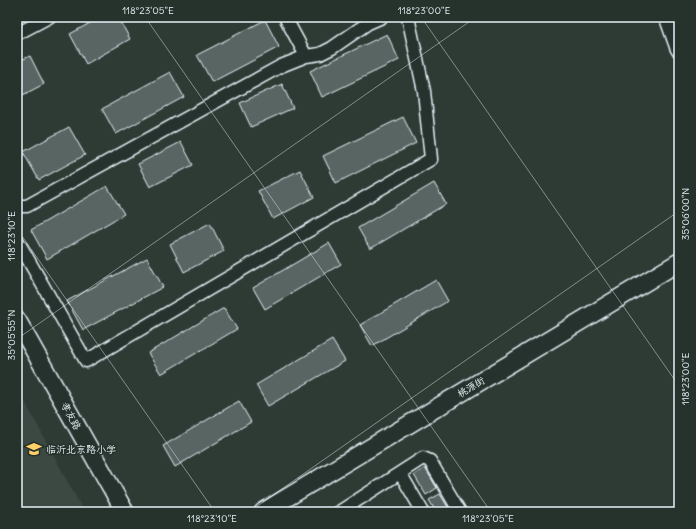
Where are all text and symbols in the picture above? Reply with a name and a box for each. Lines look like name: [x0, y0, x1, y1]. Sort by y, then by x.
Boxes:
text: 118°23'05"E: [122, 4, 174, 17]
text: 118°23'00"E: [398, 4, 450, 17]
text: 35°06'00"N: [679, 188, 692, 240]
text: 118°23'10"E: [5, 211, 18, 261]
text: 35°05'55"N: [5, 310, 18, 360]
text: 118°23'00"E: [679, 353, 692, 405]
street label: 桃源街: [455, 374, 487, 400]
street label: 孝友路: [58, 400, 84, 432]
school or university icon: 临沂北京路小学: [25, 440, 43, 458]
place label: 临沂北京路小学: [46, 443, 116, 456]
text: 118°23'10"E: [187, 512, 237, 525]
text: 118°23'05"E: [462, 512, 514, 525]

